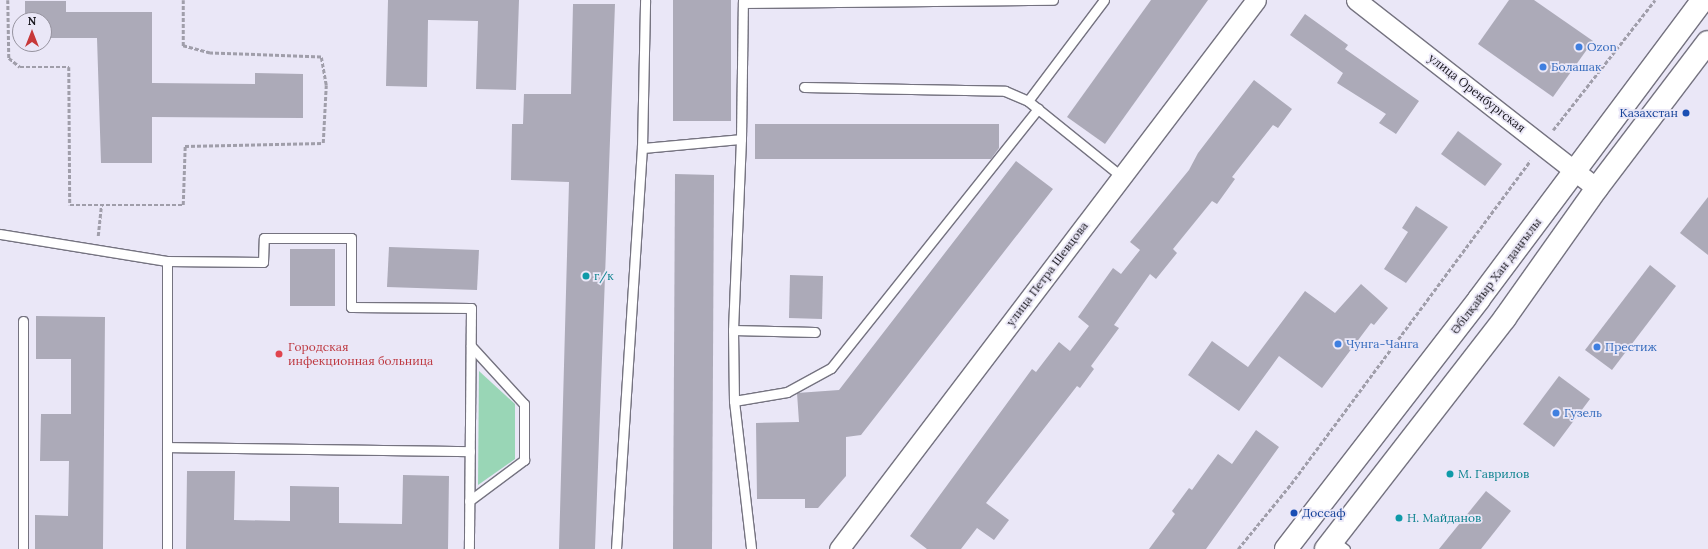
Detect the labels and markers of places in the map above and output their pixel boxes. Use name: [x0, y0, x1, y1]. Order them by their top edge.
place label: Ozon: [1587, 40, 1617, 54]
marker: Ozon: [1574, 42, 1584, 52]
place label: Болашак: [1551, 60, 1601, 74]
marker: Болашак: [1538, 62, 1548, 72]
place label: Казахстан: [1620, 106, 1678, 120]
marker: Казахстан: [1681, 108, 1691, 118]
place label: г/к: [594, 269, 614, 283]
marker: г/к: [581, 271, 591, 281]
place label: Чунга-Чанга: [1346, 337, 1419, 351]
marker: Чунга-Чанга: [1333, 339, 1343, 349]
place label: Городская инфекционная больница: [288, 340, 433, 368]
place label: Престиж: [1605, 340, 1657, 354]
marker: Престиж: [1592, 342, 1602, 352]
marker: Городская инфекционная больница: [273, 348, 285, 360]
place label: Гузель: [1564, 406, 1602, 420]
marker: Гузель: [1551, 408, 1561, 418]
place label: М. Гаврилов: [1458, 467, 1529, 481]
marker: М. Гаврилов: [1445, 469, 1455, 479]
place label: Доссаф: [1302, 506, 1346, 520]
marker: Доссаф: [1289, 508, 1299, 518]
place label: Н. Майданов: [1407, 511, 1481, 525]
marker: Н. Майданов: [1394, 513, 1404, 523]

